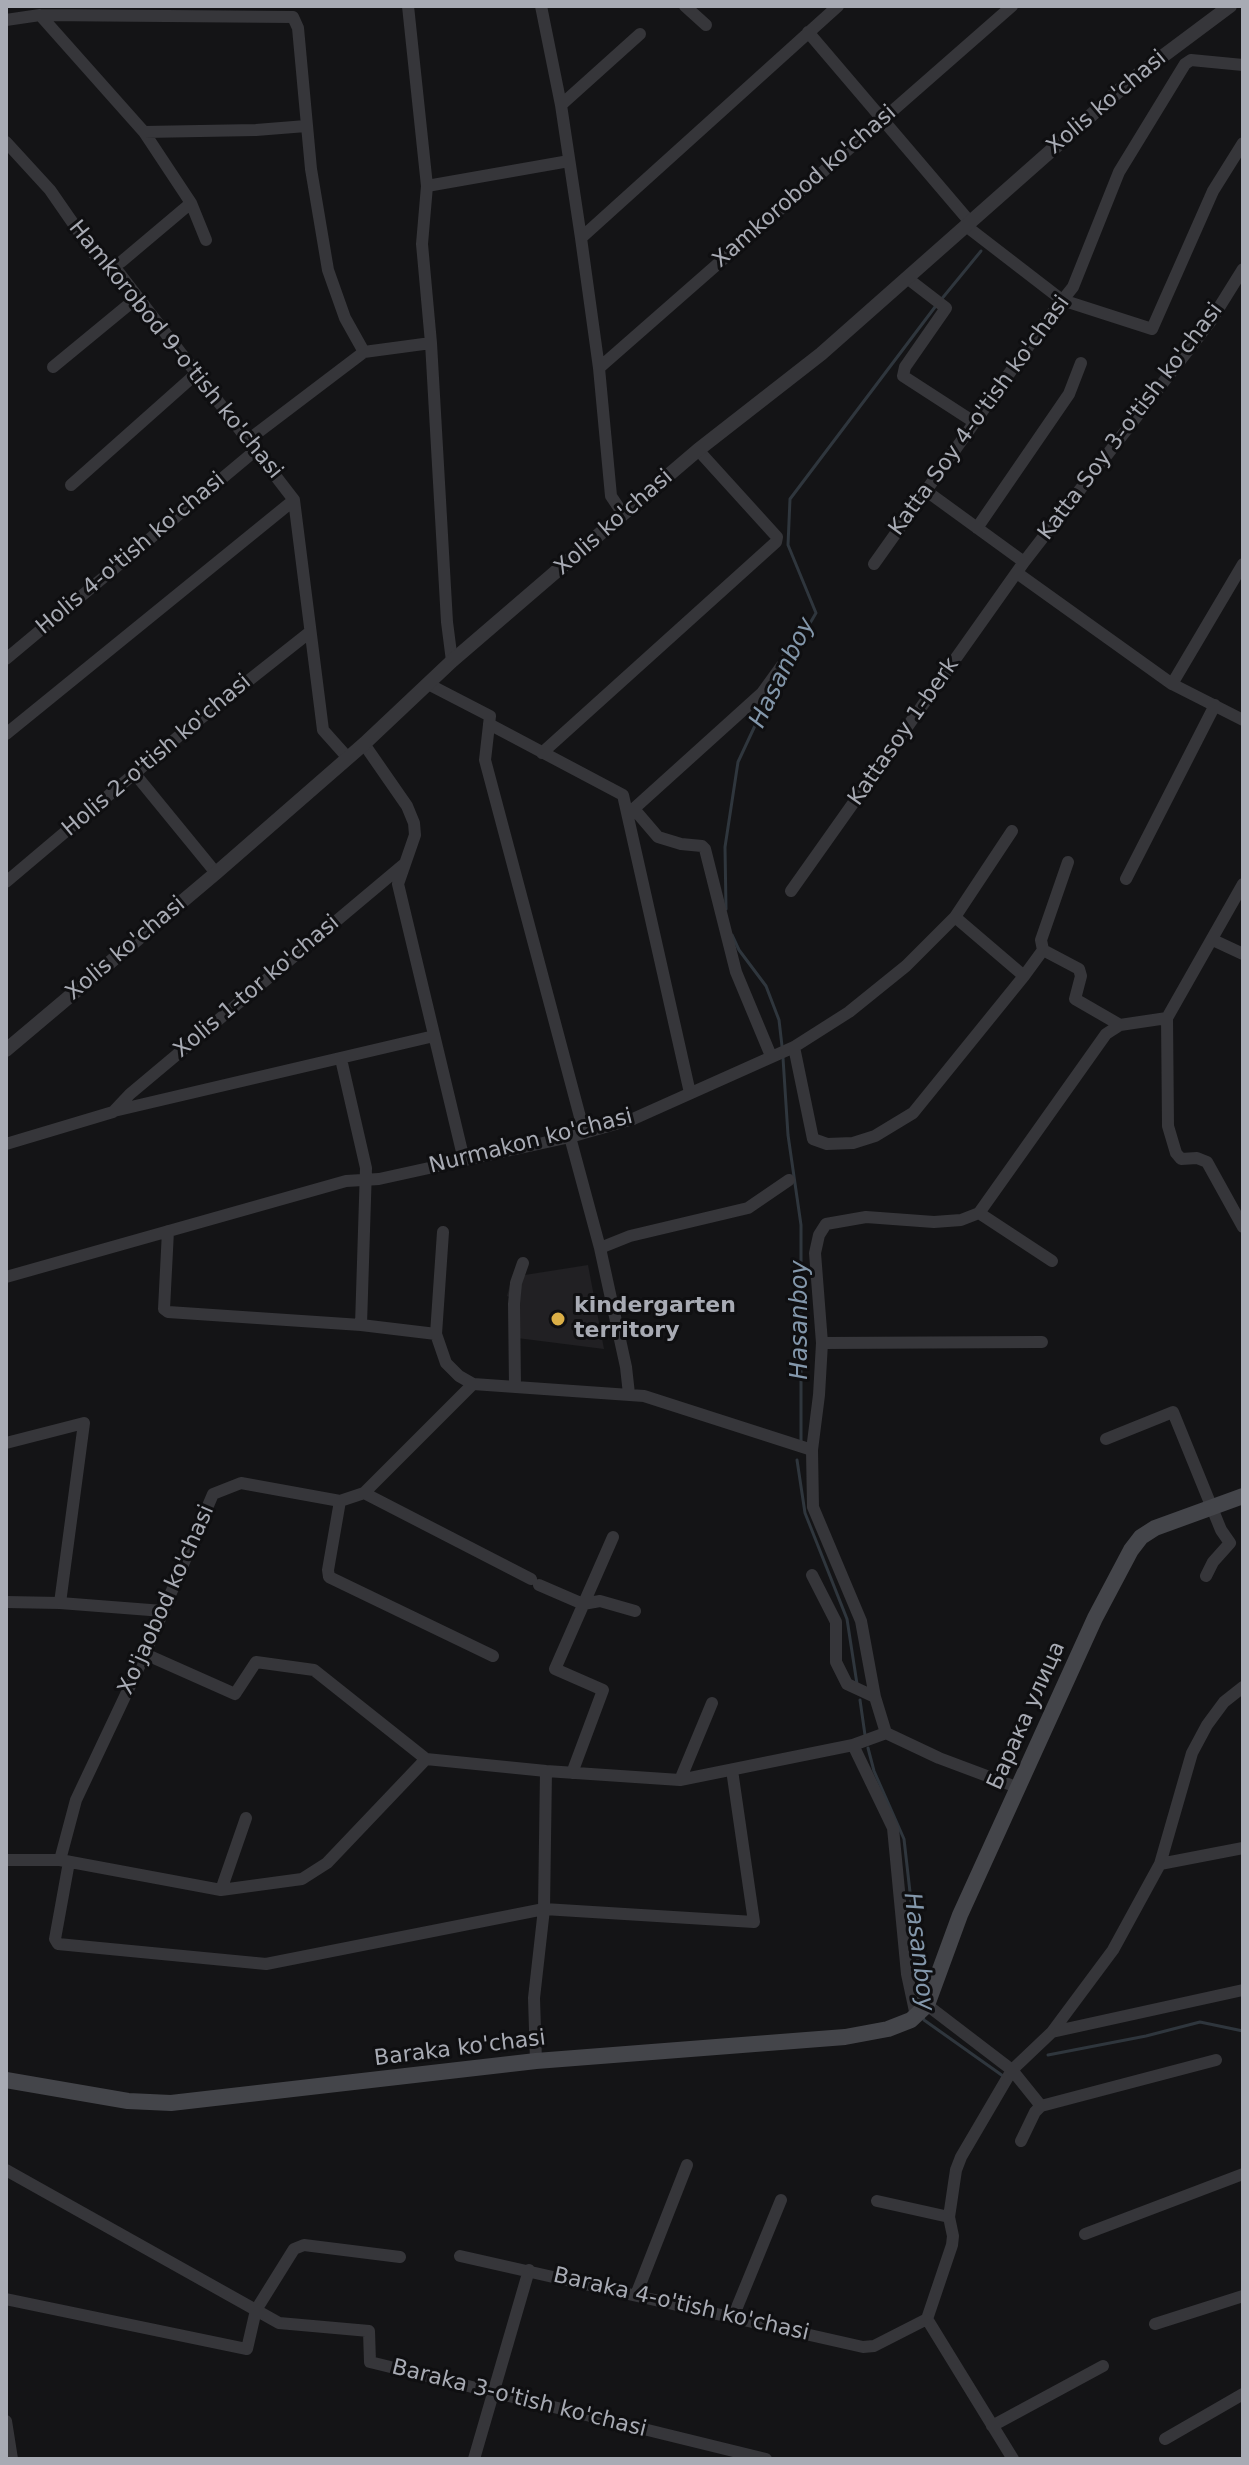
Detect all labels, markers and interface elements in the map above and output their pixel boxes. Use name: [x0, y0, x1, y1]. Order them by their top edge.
street label: Xolis ko'chasi: [1042, 45, 1172, 161]
street label: Xamkorobod ko'chasi: [708, 100, 902, 274]
street label: Hamkorobod 9-o'tish ko'chasi: [63, 215, 287, 485]
street label: Katta Soy 4-o'tish ko'chasi: [884, 291, 1076, 541]
street label: Katta Soy 3-o'tish ko'chasi: [1033, 298, 1229, 546]
street label: Xolis ko'chasi: [550, 465, 678, 581]
street label: Holis 4-o'tish ko'chasi: [31, 467, 231, 641]
water label: Hasanboy: [744, 613, 822, 733]
street label: Kattasoy 1-berk: [843, 653, 965, 811]
street label: Holis 2-o'tish ko'chasi: [57, 669, 257, 843]
street label: Xolis ko'chasi: [61, 891, 191, 1007]
street label: Xolis 1-tor ko'chasi: [169, 910, 345, 1064]
street label: Nurmakon ko'chasi: [426, 1104, 636, 1180]
water label: Hasanboy: [787, 1260, 815, 1380]
place label: kindergarten territory: [574, 1293, 736, 1344]
marker: kindergarten territory: [549, 1310, 567, 1328]
street label: Xo'jaobod ko'chasi: [113, 1501, 221, 1699]
street label: Барака улица: [982, 1638, 1072, 1794]
water label: Hasanboy: [896, 1891, 940, 2013]
street label: Baraka ko'chasi: [373, 2025, 547, 2073]
street label: Baraka 4-o'tish ko'chasi: [551, 2263, 811, 2347]
street label: Baraka 3-o'tish ko'chasi: [389, 2355, 649, 2443]

